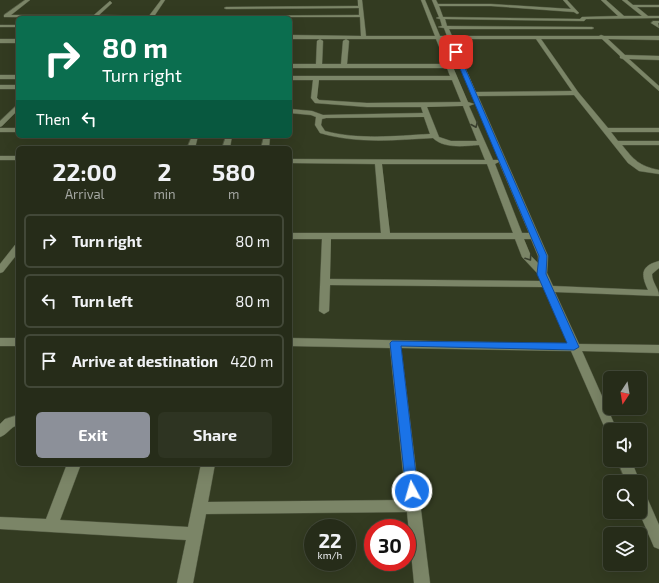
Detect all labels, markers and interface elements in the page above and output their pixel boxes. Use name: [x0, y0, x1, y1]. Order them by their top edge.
text: 80 m: [102, 30, 168, 64]
icon: right: [36, 32, 88, 84]
pin: [439, 35, 473, 69]
icon: arrive: [445, 41, 467, 63]
text: Turn right: [102, 64, 182, 86]
icon: left: [78, 108, 100, 130]
text: Then: [36, 110, 70, 128]
one-way arrow: [470, 121, 478, 128]
text: 22:00: [53, 157, 117, 186]
text: 2: [158, 157, 171, 186]
text: 580: [212, 157, 255, 186]
text: Arrival: [65, 186, 104, 202]
text: min: [153, 186, 176, 202]
text: m: [228, 186, 239, 202]
icon: right: [38, 230, 60, 252]
text: Turn right: [72, 232, 142, 250]
text: 80 m: [235, 232, 270, 250]
one-way arrow: [524, 254, 532, 261]
icon: left: [38, 290, 60, 312]
text: Turn left: [72, 292, 133, 310]
text: 80 m: [235, 292, 270, 310]
icon: arrive: [38, 350, 60, 372]
text: Arrive at destination: [72, 352, 218, 370]
text: 420 m: [230, 352, 273, 370]
north arrow: [603, 371, 647, 415]
map controls: [603, 371, 647, 571]
button: Exit: [36, 412, 150, 458]
button: Share: [158, 412, 272, 458]
button: sound: [603, 423, 647, 467]
position arrow: [391, 470, 433, 512]
button: search: [603, 475, 647, 519]
speed limit sign: 30: [364, 519, 416, 571]
button: layers: [603, 527, 647, 571]
text: 22: [318, 528, 342, 552]
text: km/h: [318, 549, 342, 561]

